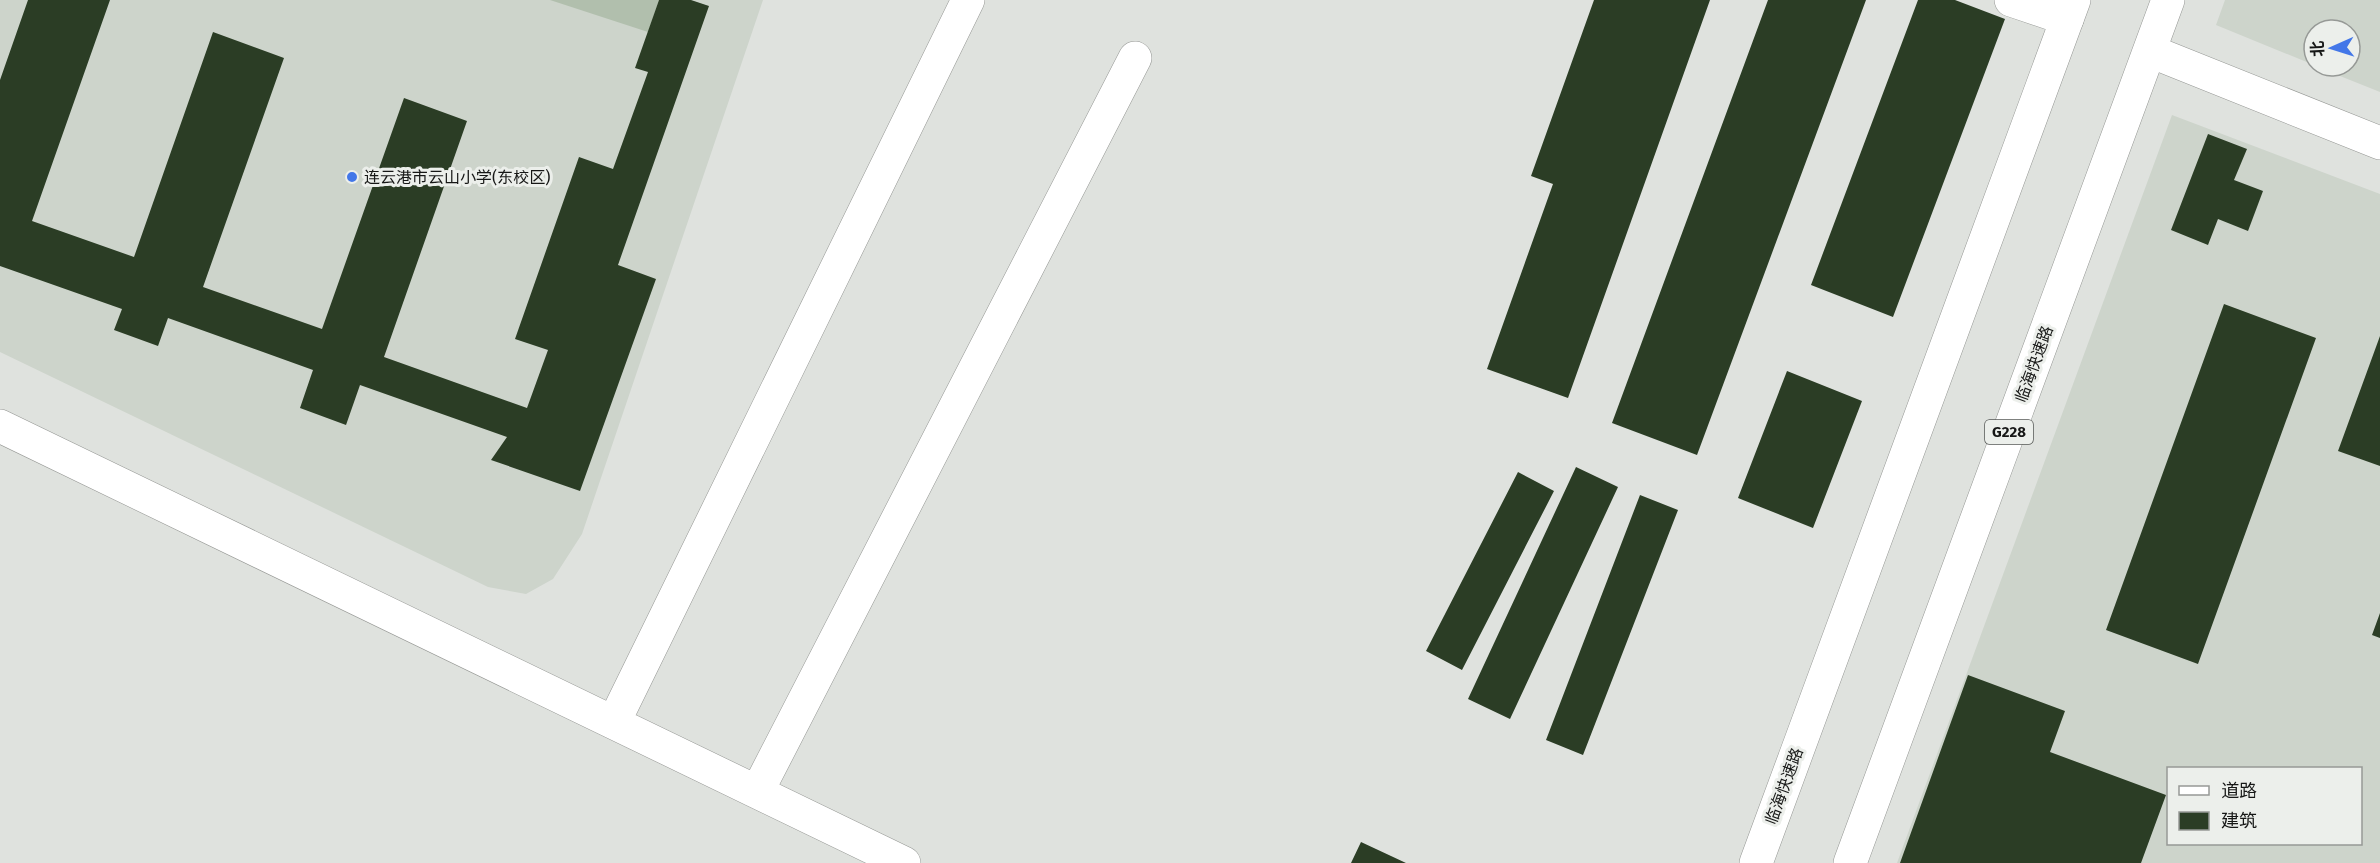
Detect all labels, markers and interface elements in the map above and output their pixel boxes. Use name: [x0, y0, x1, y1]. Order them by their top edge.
north arrow: [2302, 18, 2362, 78]
text: 北: [2308, 40, 2327, 57]
place label: 连云港市云山小学(东校区): [364, 168, 550, 187]
marker: 连云港市云山小学(东校区): [345, 170, 359, 184]
street label: 临海快速路: [2011, 323, 2057, 405]
road number: G228: [1985, 420, 2033, 444]
street label: 临海快速路: [1761, 745, 1807, 827]
legend: [2167, 767, 2362, 845]
text: 道路: [2221, 780, 2257, 802]
text: 建筑: [2221, 810, 2257, 832]

